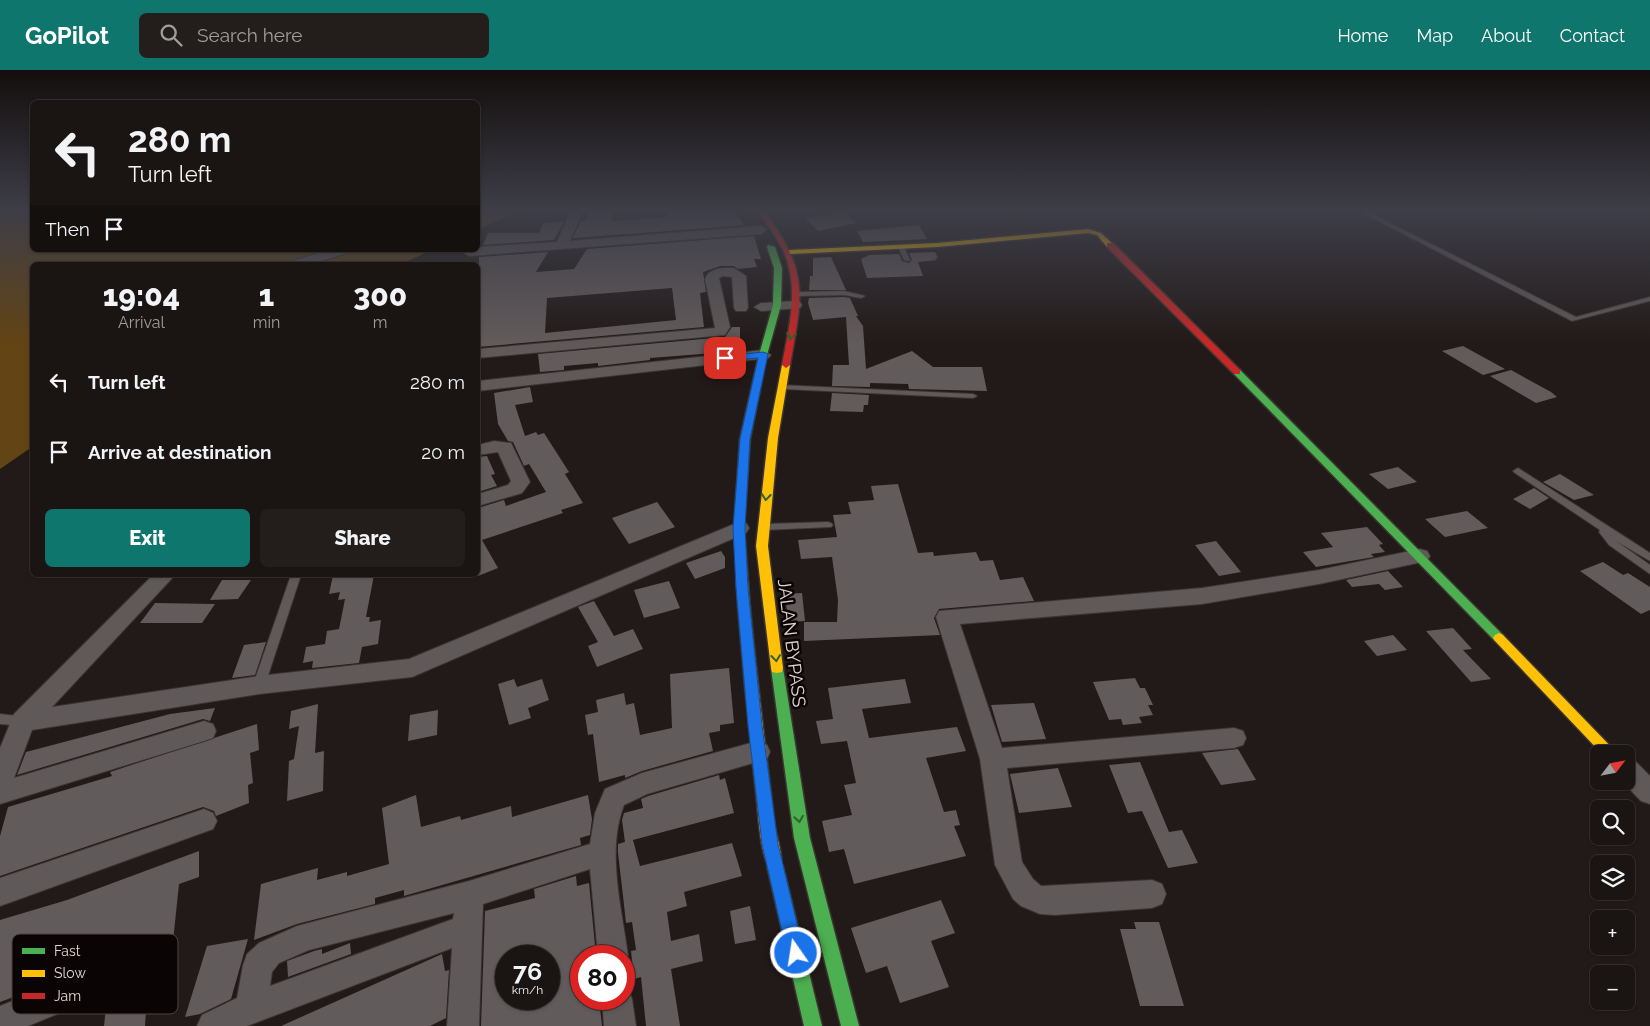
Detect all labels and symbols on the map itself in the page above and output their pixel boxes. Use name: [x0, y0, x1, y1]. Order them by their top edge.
one-way arrow: [787, 332, 797, 340]
pin: [704, 337, 746, 379]
one-way arrow: [761, 493, 772, 501]
street label: JALAN BYPASS: [774, 578, 810, 708]
one-way arrow: [770, 654, 781, 662]
north arrow: [1590, 745, 1635, 790]
one-way arrow: [793, 814, 803, 823]
position arrow: [769, 926, 821, 978]
legend: [12, 934, 178, 1014]
text: Fast: [54, 943, 81, 959]
speed limit sign: 80: [570, 945, 635, 1010]
text: Slow: [54, 965, 86, 981]
text: Jam: [54, 988, 81, 1004]

